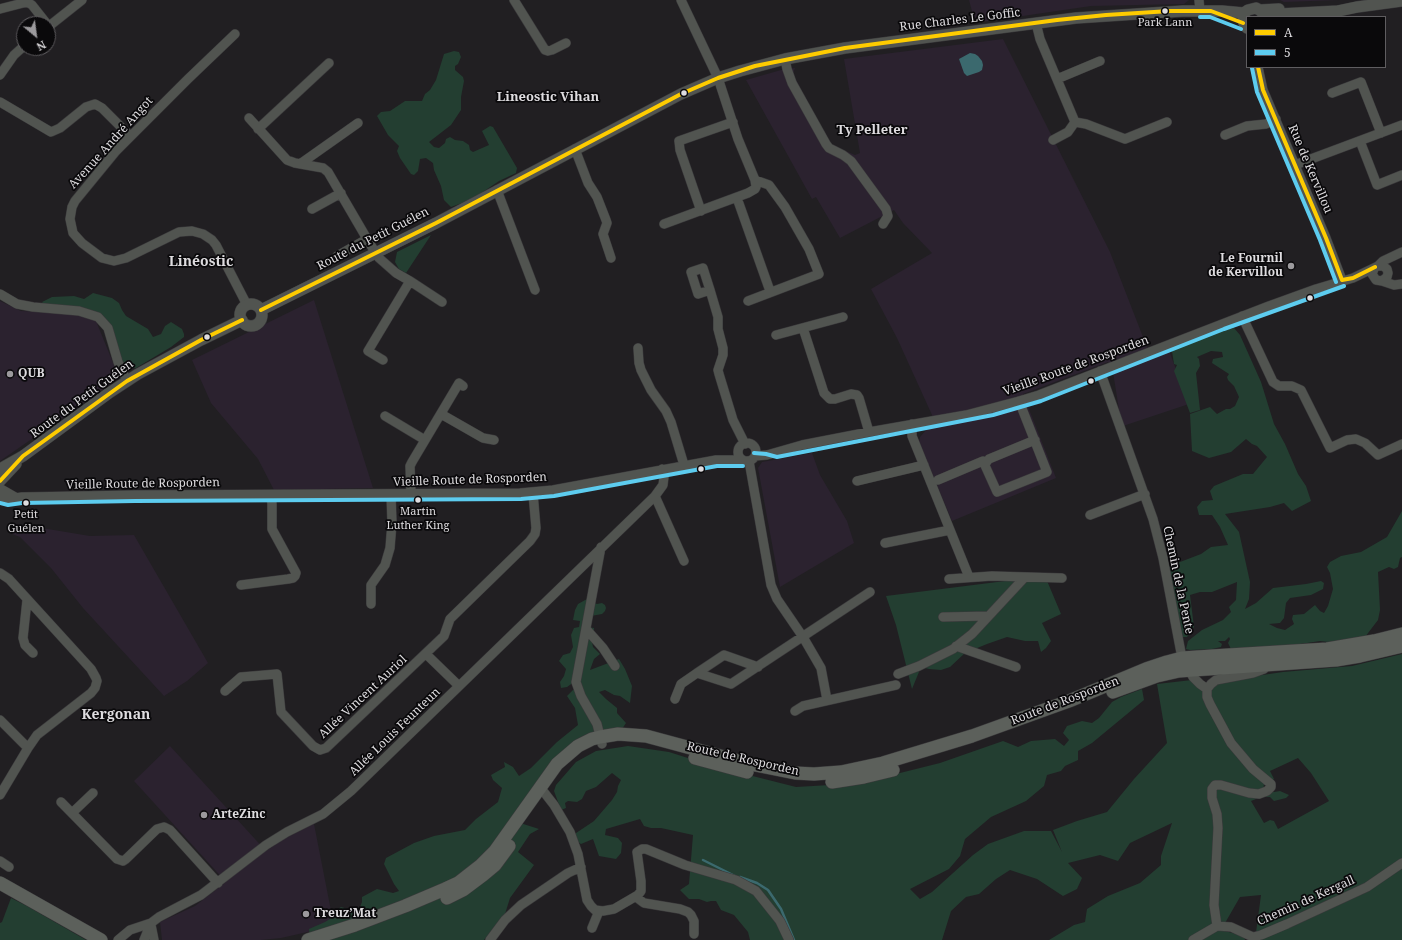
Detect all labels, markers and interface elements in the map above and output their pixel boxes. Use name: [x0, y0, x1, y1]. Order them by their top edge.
street label: Rue Charles Le Goffic: [899, 5, 1021, 35]
marker: Park Lann: [1160, 6, 1170, 16]
north arrow: [16, 16, 56, 56]
place label: Park Lann: [1138, 16, 1192, 30]
legend: [1246, 16, 1386, 68]
text: A: [1284, 24, 1292, 41]
text: N: [34, 37, 49, 55]
text: 5: [1284, 44, 1291, 61]
unlabelled marker: [679, 88, 689, 98]
district label: Lineostic Vihan: [497, 89, 599, 105]
street label: Avenue André Angot: [66, 94, 156, 192]
district label: Ty Pelleter: [836, 122, 908, 138]
street label: Rue de Kervillou: [1285, 122, 1335, 216]
street label: Route du Petit Guélen: [315, 204, 431, 274]
place label: Le Fournil de Kervillou: [1208, 252, 1283, 280]
district label: Linéostic: [169, 254, 233, 270]
marker: Le Fournil de Kervillou: [1286, 261, 1296, 271]
unlabelled marker: [1305, 293, 1315, 303]
unlabelled marker: [202, 332, 212, 342]
street label: Vieille Route de Rosporden: [1001, 333, 1151, 399]
street label: Route du Petit Guélen: [28, 357, 136, 441]
place label: QUB: [18, 367, 44, 381]
marker: QUB: [5, 369, 15, 379]
unlabelled marker: [1086, 376, 1096, 386]
unlabelled marker: [696, 464, 706, 474]
street label: Vieille Route de Rosporden: [393, 470, 547, 490]
street label: Vieille Route de Rosporden: [66, 475, 220, 493]
marker: Martin Luther King: [413, 495, 423, 505]
marker: Petit Guélen: [21, 498, 31, 508]
place label: Martin Luther King: [387, 505, 449, 531]
place label: Petit Guélen: [7, 508, 45, 534]
street label: Chemin de la Pente: [1160, 525, 1196, 635]
street label: Allée Vincent Auriol: [316, 653, 410, 741]
street label: Route de Rosporden: [1009, 674, 1121, 728]
street label: Allée Louis Feunteun: [347, 685, 443, 779]
district label: Kergonan: [82, 707, 150, 723]
street label: Route de Rosporden: [685, 739, 801, 779]
place label: ArteZinc: [212, 808, 266, 822]
marker: ArteZinc: [199, 810, 209, 820]
street label: Chemin de Kergall: [1255, 873, 1357, 929]
place label: Treuz’Mat: [314, 907, 376, 921]
marker: Treuz’Mat: [301, 909, 311, 919]

